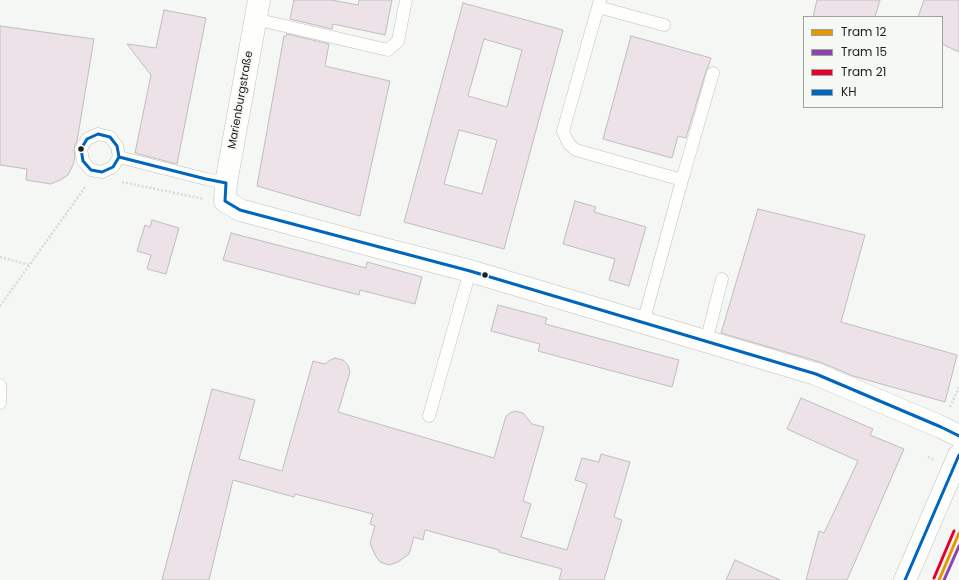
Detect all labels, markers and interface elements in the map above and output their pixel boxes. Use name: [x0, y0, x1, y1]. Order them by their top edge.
legend: [803, 16, 943, 108]
text: Tram 12: [841, 23, 886, 40]
text: Tram 15: [841, 43, 887, 60]
street label: Marienburgstraße: [226, 50, 256, 150]
text: Tram 21: [841, 63, 886, 80]
text: KH: [841, 83, 857, 100]
unlabelled marker: [76, 144, 86, 154]
unlabelled marker: [480, 270, 490, 280]

